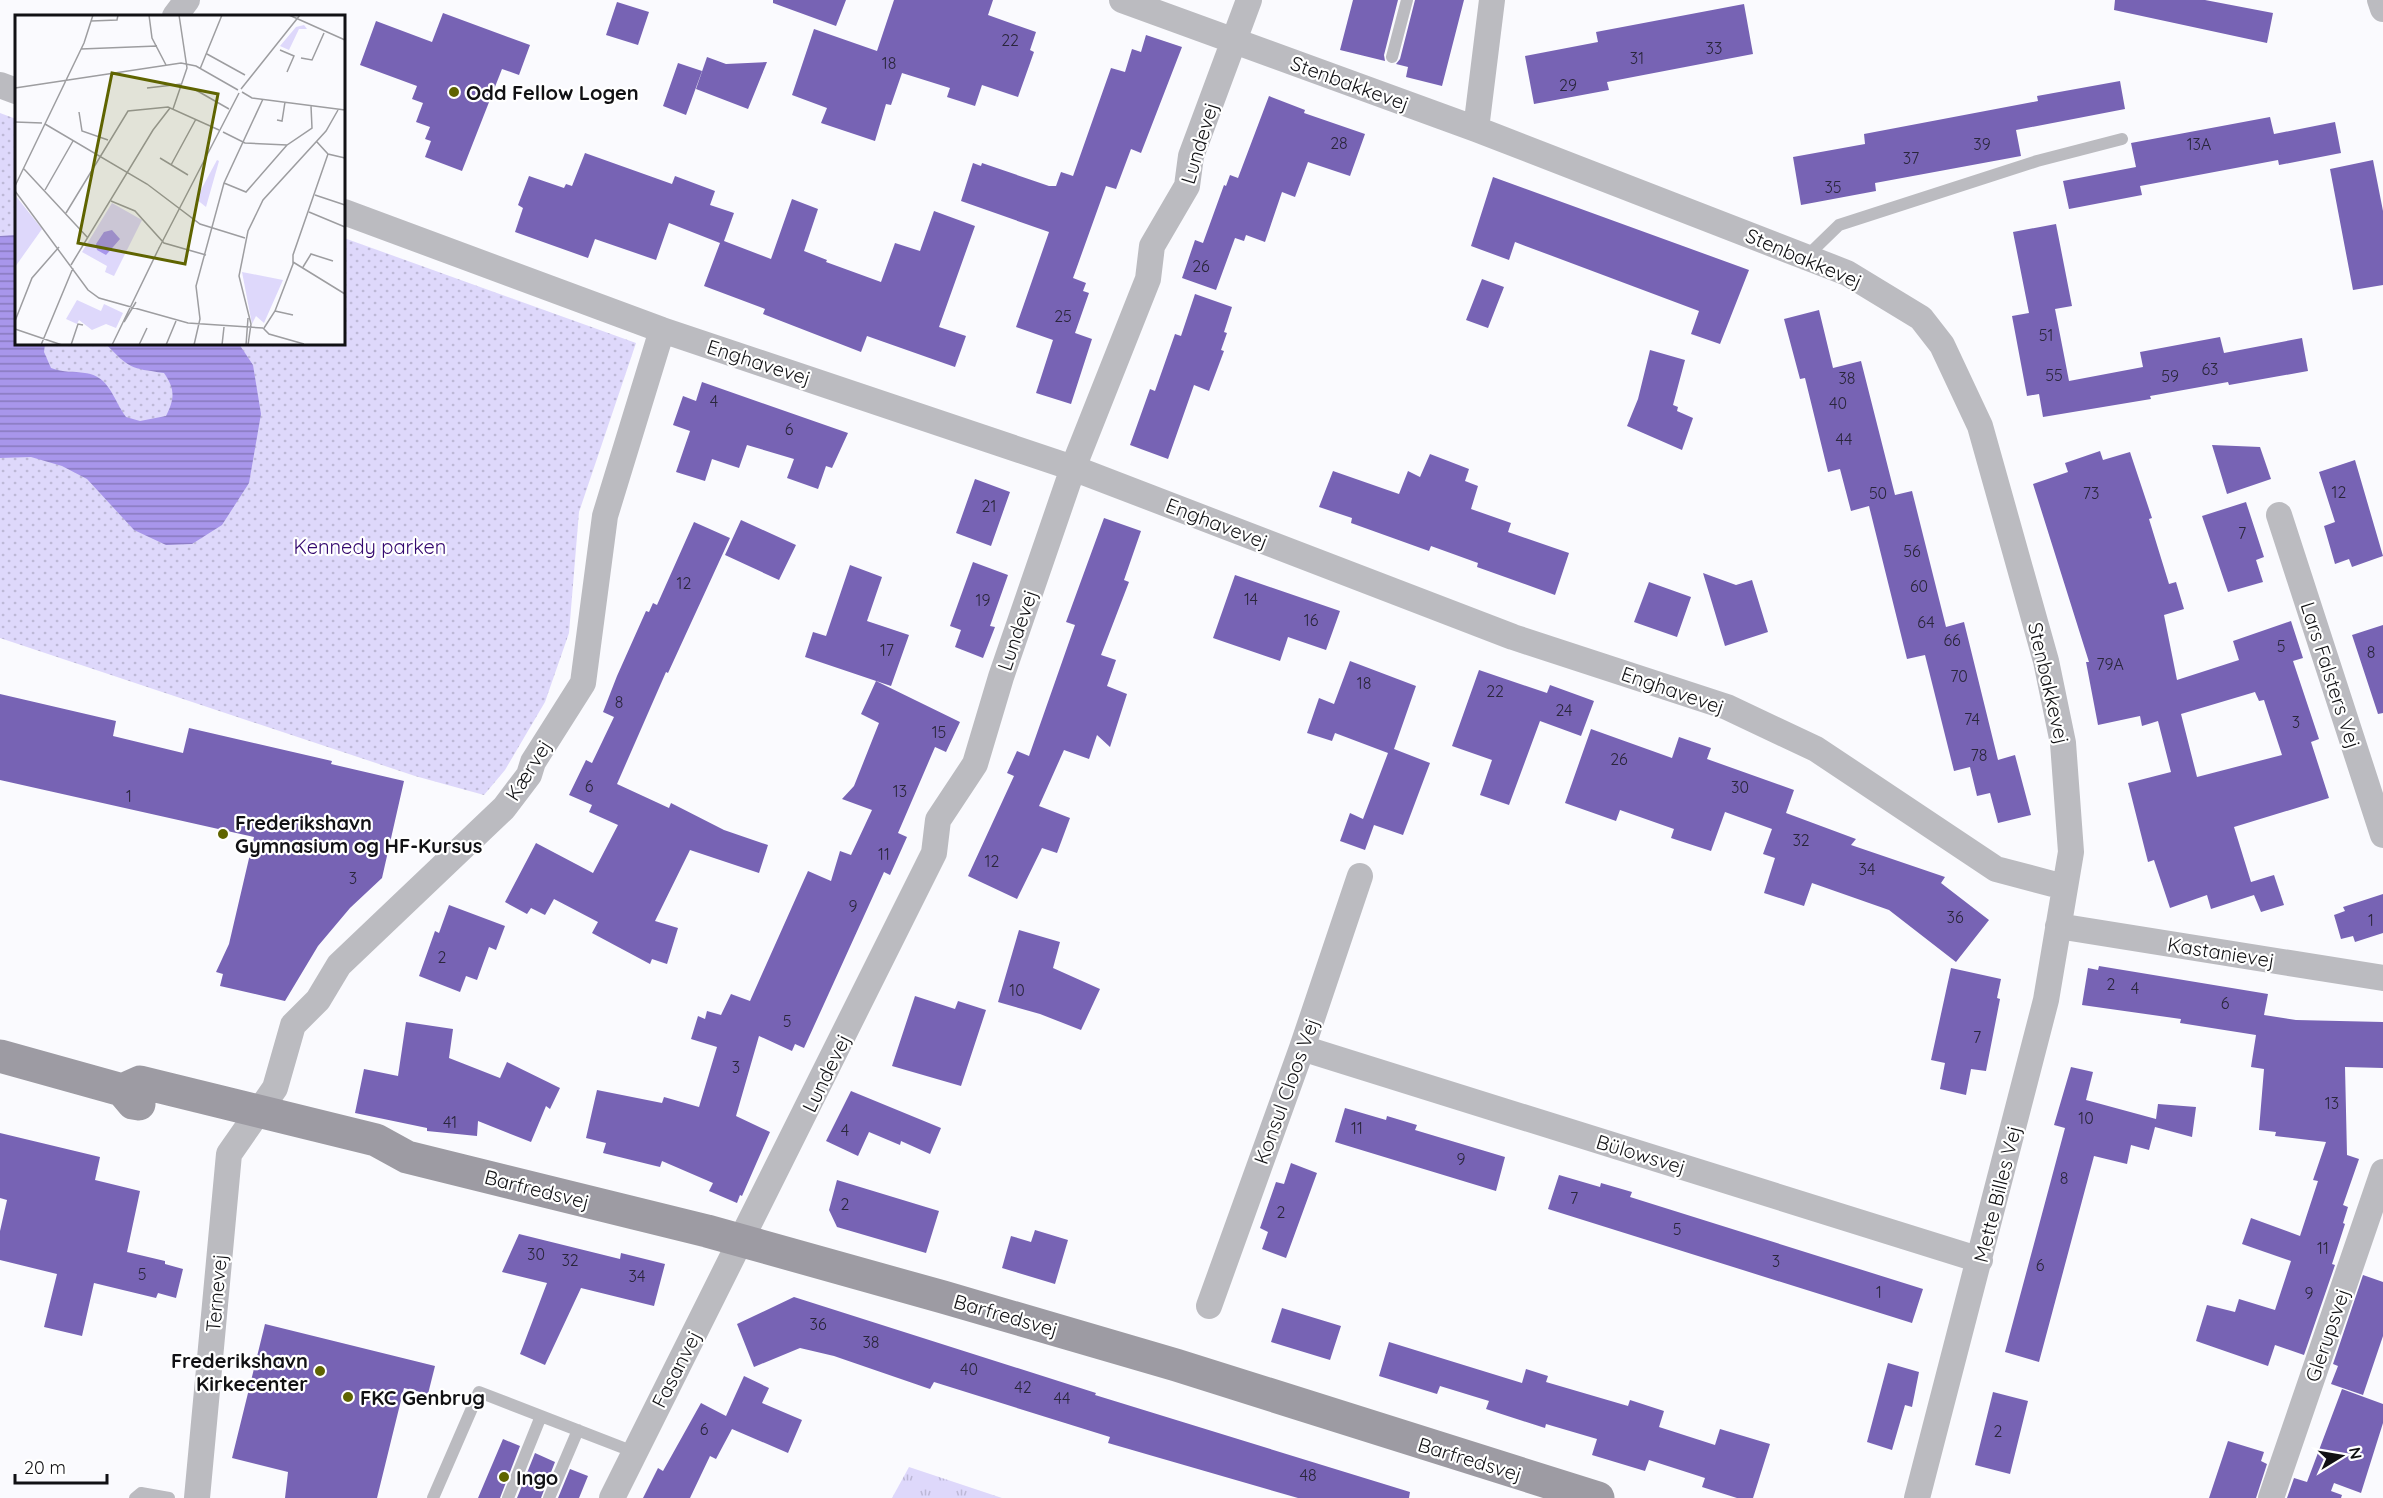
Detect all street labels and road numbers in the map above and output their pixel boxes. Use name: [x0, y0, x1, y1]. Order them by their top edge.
street label: Stenbakkevej: [1287, 50, 1413, 116]
street label: Lundevej: [1175, 99, 1223, 187]
street label: Stenbakkevej: [1742, 222, 1866, 294]
street label: Enghavevej: [704, 334, 814, 390]
street label: Enghavevej: [1162, 492, 1272, 554]
street label: Lundevej: [991, 586, 1043, 674]
street label: Lars Falsters Vej: [2296, 599, 2366, 751]
street label: Stenbakkevej: [2023, 620, 2075, 746]
street label: Enghavevej: [1618, 661, 1728, 719]
street label: Kærvej: [500, 735, 556, 805]
street label: Kastanievej: [2166, 931, 2276, 973]
street label: Konsul Cloos Vej: [1248, 1015, 1324, 1167]
street label: Lundevej: [796, 1030, 856, 1116]
street label: Mette Billes Vej: [1968, 1123, 2026, 1265]
street label: Bülowsvej: [1593, 1129, 1689, 1179]
street label: Barfredsvej: [482, 1164, 592, 1214]
street label: Ternevej: [200, 1253, 232, 1333]
street label: Glerupsvej: [2299, 1285, 2355, 1385]
street label: Barfredsvej: [951, 1288, 1061, 1342]
street label: Fasanvej: [646, 1326, 706, 1412]
street label: Barfredsvej: [1415, 1431, 1525, 1487]

